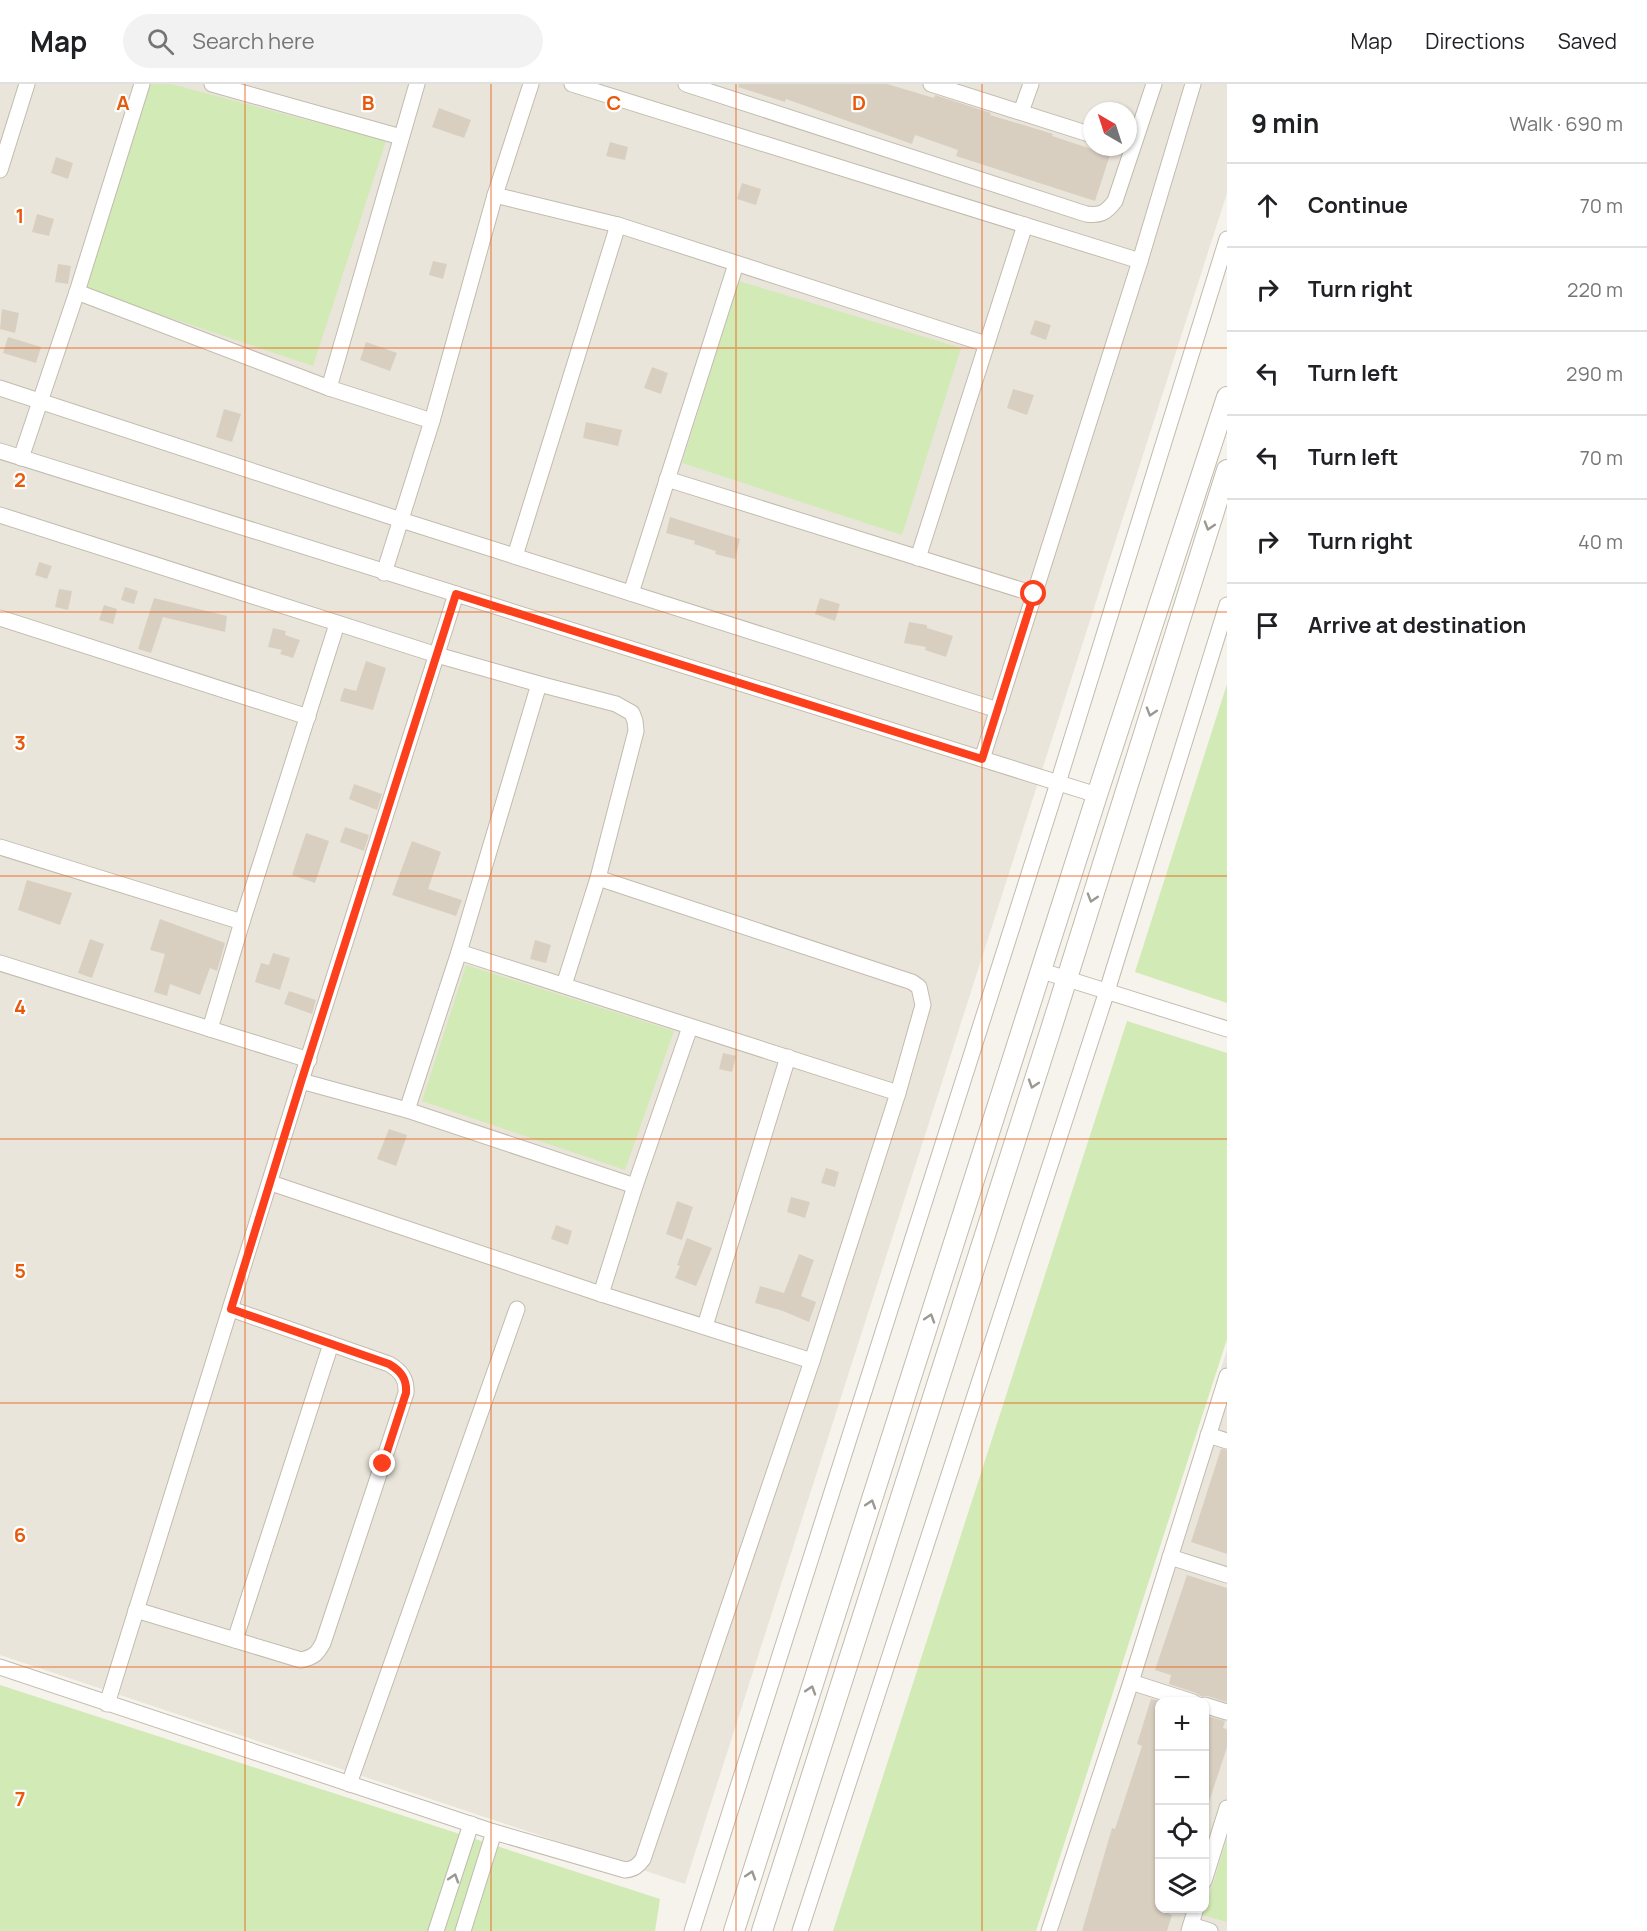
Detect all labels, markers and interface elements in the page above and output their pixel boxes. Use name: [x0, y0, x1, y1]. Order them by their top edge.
search box: [123, 14, 543, 68]
text: Map: [30, 22, 87, 60]
icon: search: [144, 25, 177, 58]
text: Search here: [192, 26, 315, 56]
text: Map: [1351, 27, 1392, 55]
text: Directions: [1425, 27, 1525, 55]
text: Saved: [1558, 27, 1617, 55]
text: A: [116, 89, 130, 116]
text: B: [362, 89, 375, 116]
text: C: [607, 89, 621, 116]
text: D: [852, 89, 866, 116]
north arrow: [1083, 102, 1137, 156]
text: 9 min: [1251, 105, 1319, 141]
text: Walk · 690 m: [1509, 110, 1623, 137]
icon: ahead: [1251, 189, 1284, 222]
text: Continue: [1308, 190, 1408, 220]
text: 70 m: [1580, 192, 1623, 219]
text: 1: [16, 202, 24, 229]
icon: right: [1251, 273, 1284, 306]
text: Turn right: [1308, 274, 1413, 304]
text: 220 m: [1567, 276, 1623, 303]
icon: left: [1251, 357, 1284, 390]
text: Turn left: [1308, 358, 1398, 388]
text: 290 m: [1566, 360, 1623, 387]
icon: left: [1251, 441, 1284, 474]
text: Turn left: [1308, 442, 1398, 472]
text: 70 m: [1580, 444, 1623, 471]
text: 2: [14, 466, 26, 493]
one-way arrow: [1204, 520, 1217, 531]
icon: right: [1251, 525, 1284, 558]
text: Turn right: [1308, 526, 1413, 556]
text: 40 m: [1578, 528, 1623, 555]
route start: [1020, 580, 1046, 606]
icon: arrive: [1251, 609, 1284, 642]
text: Arrive at destination: [1308, 610, 1526, 640]
one-way arrow: [1146, 706, 1158, 717]
text: 3: [14, 729, 26, 756]
one-way arrow: [1087, 892, 1099, 903]
text: 4: [14, 993, 26, 1020]
one-way arrow: [1028, 1078, 1041, 1089]
text: 5: [14, 1257, 26, 1284]
one-way arrow: [923, 1313, 935, 1324]
route end: [369, 1450, 395, 1476]
one-way arrow: [863, 1499, 876, 1510]
text: 6: [14, 1521, 26, 1548]
one-way arrow: [804, 1685, 816, 1696]
map controls: [1155, 1697, 1209, 1913]
button: +: [1155, 1697, 1209, 1751]
button: −: [1155, 1751, 1209, 1805]
text: 7: [15, 1785, 25, 1812]
button: locate: [1155, 1805, 1209, 1859]
button: layers: [1155, 1859, 1209, 1913]
one-way arrow: [744, 1870, 757, 1881]
one-way arrow: [446, 1873, 459, 1884]

